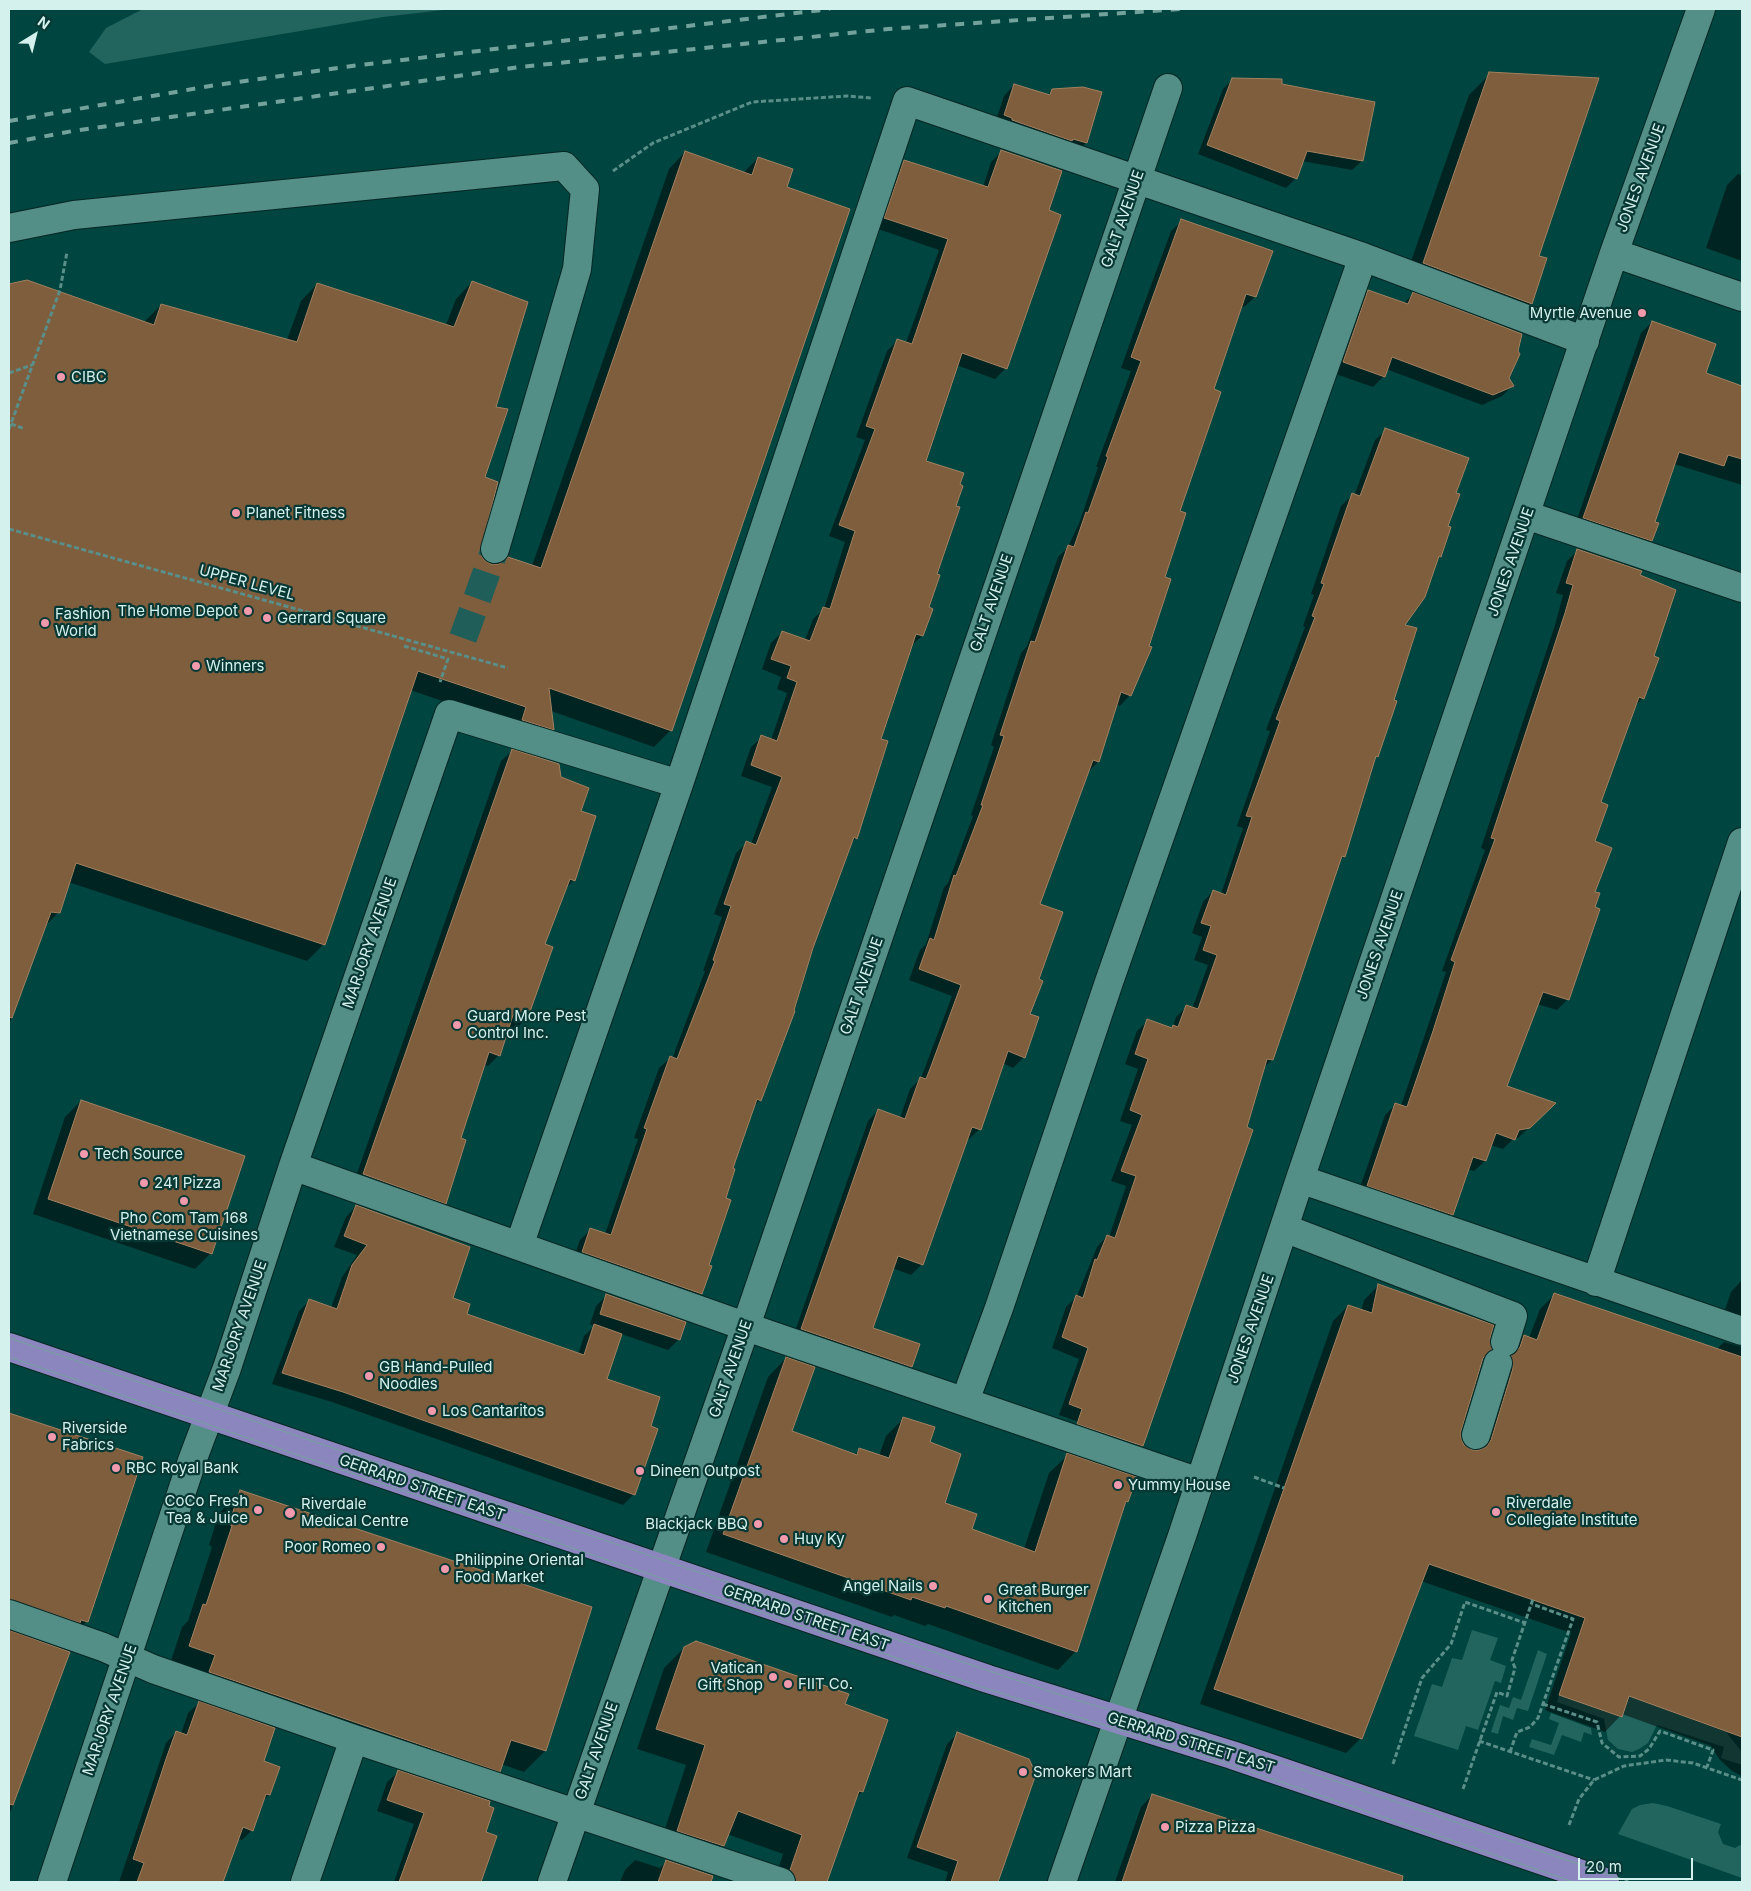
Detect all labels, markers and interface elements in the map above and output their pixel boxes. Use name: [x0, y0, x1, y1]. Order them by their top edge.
north arrow: [10, 10, 60, 60]
text: N: [35, 12, 53, 32]
street label: JONES AVENUE: [1613, 121, 1669, 235]
street label: GALT AVENUE: [1098, 168, 1148, 270]
place label: Myrtle Avenue: [1530, 304, 1632, 322]
marker: Myrtle Avenue: [1636, 307, 1648, 319]
place label: CIBC: [71, 368, 107, 386]
marker: CIBC: [55, 371, 67, 383]
place label: Planet Fitness: [246, 504, 345, 522]
street label: JONES AVENUE: [1484, 505, 1538, 619]
marker: Planet Fitness: [230, 507, 242, 519]
street label: GALT AVENUE: [967, 552, 1017, 654]
street label: UPPER LEVEL: [197, 562, 297, 604]
place label: The Home Depot: [118, 602, 238, 620]
place label: Fashion World: [55, 605, 110, 640]
marker: The Home Depot: [242, 605, 254, 617]
place label: Gerrard Square: [277, 609, 386, 627]
marker: Gerrard Square: [261, 612, 273, 624]
marker: Fashion World: [39, 617, 51, 629]
place label: Winners: [206, 657, 264, 675]
marker: Winners: [190, 660, 202, 672]
street label: MARJORY AVENUE: [339, 875, 401, 1011]
street label: JONES AVENUE: [1353, 888, 1407, 1002]
street label: GALT AVENUE: [837, 935, 887, 1037]
place label: Guard More Pest Control Inc.: [467, 1007, 586, 1042]
marker: Guard More Pest Control Inc.: [451, 1019, 463, 1031]
place label: Tech Source: [94, 1145, 183, 1163]
marker: Tech Source: [78, 1148, 90, 1160]
place label: 241 Pizza: [154, 1174, 221, 1192]
marker: 241 Pizza: [138, 1177, 150, 1189]
marker: Pho Com Tam 168 Vietnamese Cuisines: [178, 1195, 190, 1207]
place label: Pho Com Tam 168 Vietnamese Cuisines: [110, 1209, 258, 1244]
street label: MARJORY AVENUE: [209, 1258, 271, 1394]
street label: JONES AVENUE: [1224, 1272, 1278, 1386]
street label: GALT AVENUE: [706, 1318, 756, 1420]
place label: GB Hand-Pulled Noodles: [379, 1358, 492, 1393]
marker: GB Hand-Pulled Noodles: [363, 1370, 375, 1382]
place label: Los Cantaritos: [442, 1402, 544, 1420]
marker: Los Cantaritos: [426, 1405, 438, 1417]
place label: Riverside Fabrics: [62, 1419, 127, 1454]
marker: Riverside Fabrics: [46, 1431, 58, 1443]
street label: GERRARD STREET EAST: [337, 1451, 507, 1525]
place label: RBC Royal Bank: [126, 1459, 239, 1477]
marker: RBC Royal Bank: [110, 1462, 122, 1474]
place label: Dineen Outpost: [650, 1462, 760, 1480]
marker: Dineen Outpost: [634, 1465, 646, 1477]
place label: Yummy House: [1128, 1476, 1231, 1494]
marker: Yummy House: [1112, 1479, 1124, 1491]
place label: CoCo Fresh Tea & Juice: [165, 1492, 248, 1527]
place label: Riverdale Collegiate Institute: [1506, 1494, 1638, 1529]
place label: Riverdale Medical Centre: [301, 1495, 409, 1530]
marker: CoCo Fresh Tea & Juice: [252, 1504, 264, 1516]
marker: Riverdale Medical Centre: [283, 1506, 297, 1520]
marker: Riverdale Collegiate Institute: [1490, 1506, 1502, 1518]
place label: Blackjack BBQ: [645, 1515, 748, 1533]
marker: Blackjack BBQ: [752, 1518, 764, 1530]
place label: Huy Ky: [794, 1530, 845, 1548]
marker: Huy Ky: [778, 1533, 790, 1545]
place label: Poor Romeo: [284, 1538, 371, 1556]
marker: Poor Romeo: [375, 1541, 387, 1553]
place label: Philippine Oriental Food Market: [455, 1551, 584, 1586]
marker: Philippine Oriental Food Market: [439, 1563, 451, 1575]
place label: Angel Nails: [843, 1577, 923, 1595]
marker: Angel Nails: [927, 1580, 939, 1592]
street label: GERRARD STREET EAST: [721, 1581, 891, 1655]
place label: Great Burger Kitchen: [998, 1581, 1089, 1616]
marker: Great Burger Kitchen: [982, 1593, 994, 1605]
street label: MARJORY AVENUE: [79, 1642, 141, 1778]
place label: Vatican Gift Shop: [697, 1659, 763, 1694]
marker: Vatican Gift Shop: [767, 1671, 779, 1683]
place label: FIIT Co.: [798, 1675, 853, 1693]
marker: FIIT Co.: [782, 1678, 794, 1690]
street label: GALT AVENUE: [572, 1700, 622, 1802]
street label: GERRARD STREET EAST: [1105, 1709, 1277, 1777]
place label: Smokers Mart: [1033, 1763, 1132, 1781]
marker: Smokers Mart: [1017, 1766, 1029, 1778]
place label: Pizza Pizza: [1175, 1818, 1256, 1836]
marker: Pizza Pizza: [1159, 1821, 1171, 1833]
scale bar: [1581, 1848, 1696, 1880]
text: 20 m: [1586, 1857, 1622, 1876]

